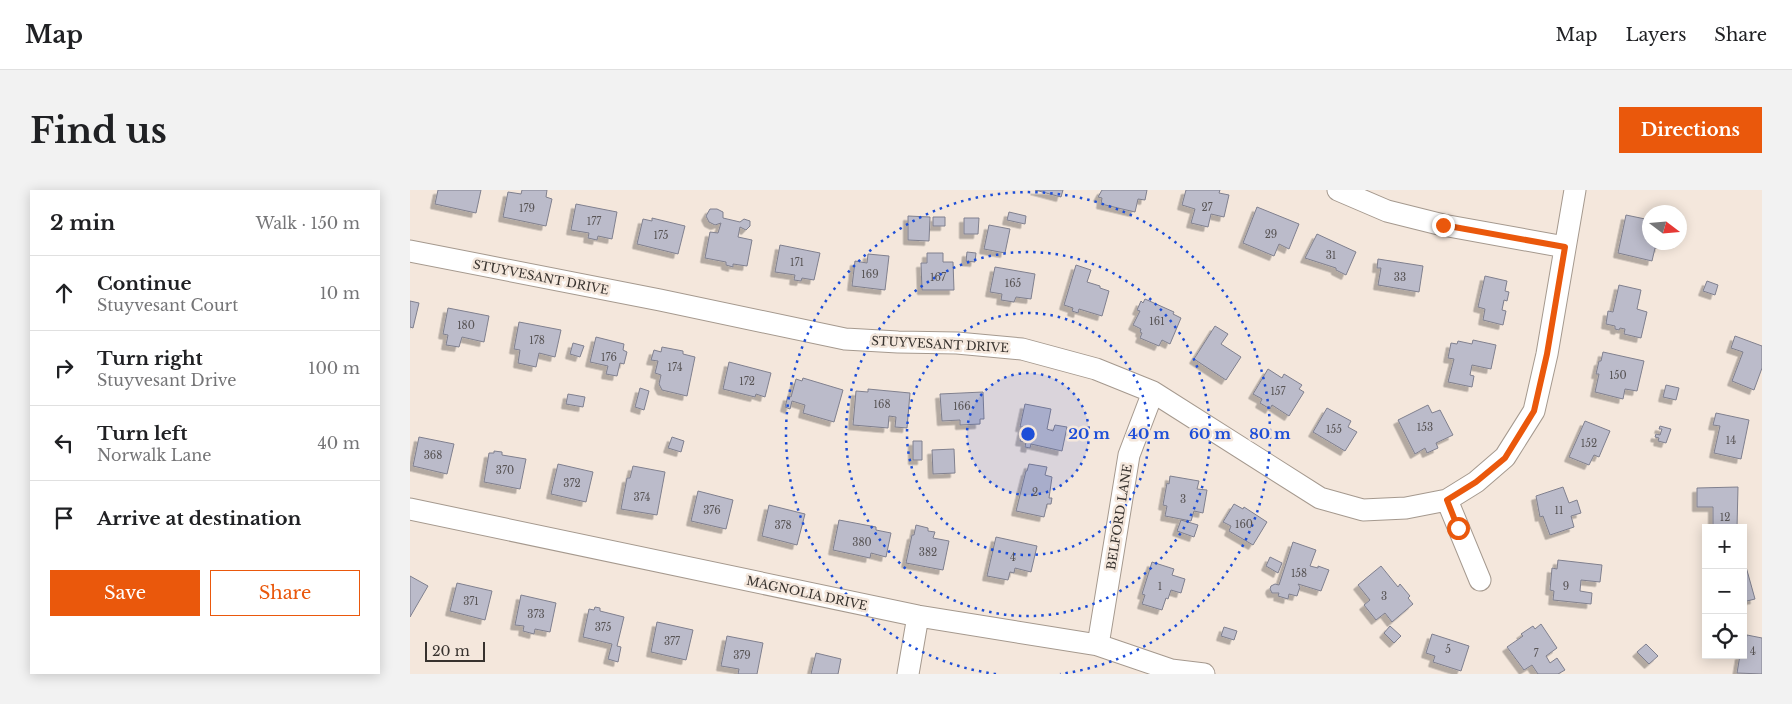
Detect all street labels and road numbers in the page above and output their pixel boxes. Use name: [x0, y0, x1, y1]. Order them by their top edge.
street label: STUYVESANT DRIVE: [472, 256, 610, 298]
street label: STUYVESANT DRIVE: [871, 333, 1010, 355]
street label: BELFORD LANE: [1103, 463, 1135, 571]
street label: MAGNOLIA DRIVE: [745, 573, 869, 613]

